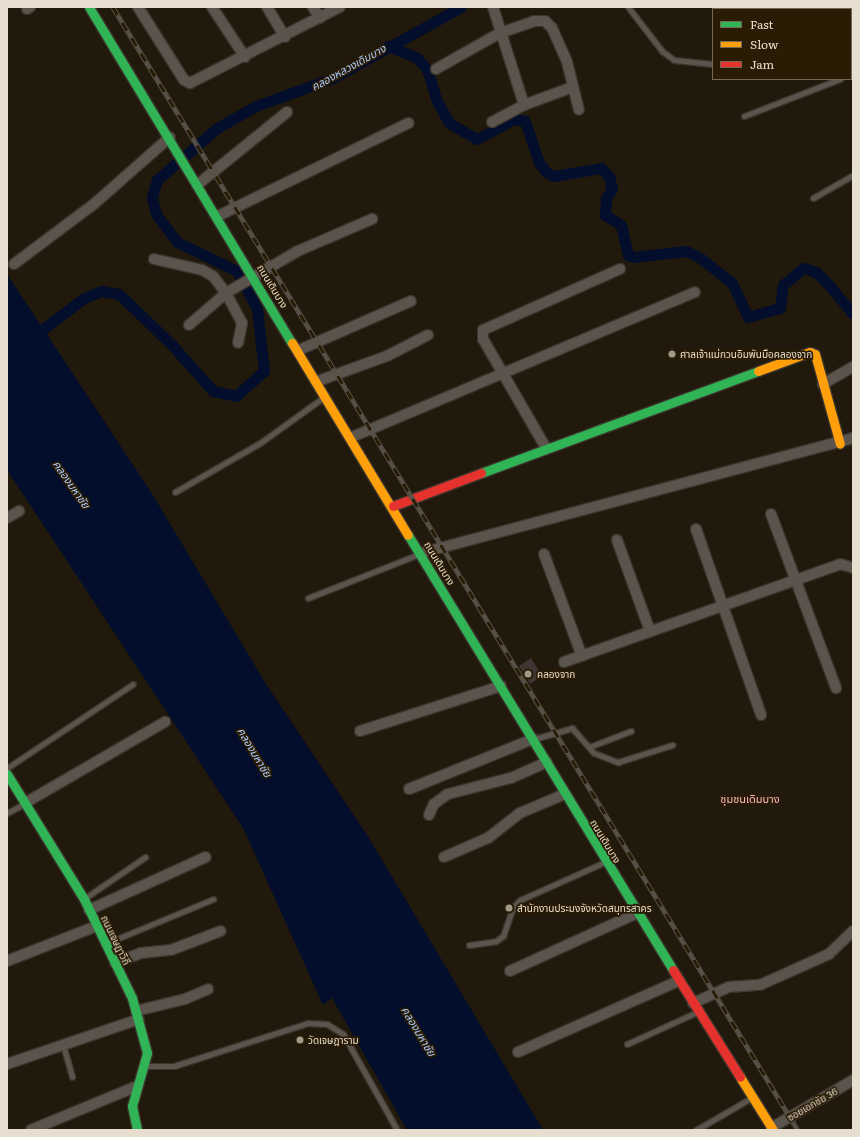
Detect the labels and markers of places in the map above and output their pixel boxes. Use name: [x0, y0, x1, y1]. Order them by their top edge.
place label: ศาลเจ้าแม่กวนอิมพันมือคลองจาก: [680, 348, 812, 360]
marker: ศาลเจ้าแม่กวนอิมพันมือคลองจาก: [667, 349, 677, 359]
marker: คลองจาก: [522, 668, 534, 680]
place label: คลองจาก: [537, 668, 575, 680]
place label: สำนักงานประมงจังหวัดสมุทรสาคร: [517, 902, 652, 914]
marker: สำนักงานประมงจังหวัดสมุทรสาคร: [504, 903, 514, 913]
place label: วัดเจษฎาราม: [308, 1034, 359, 1046]
marker: วัดเจษฎาราม: [295, 1035, 305, 1045]

